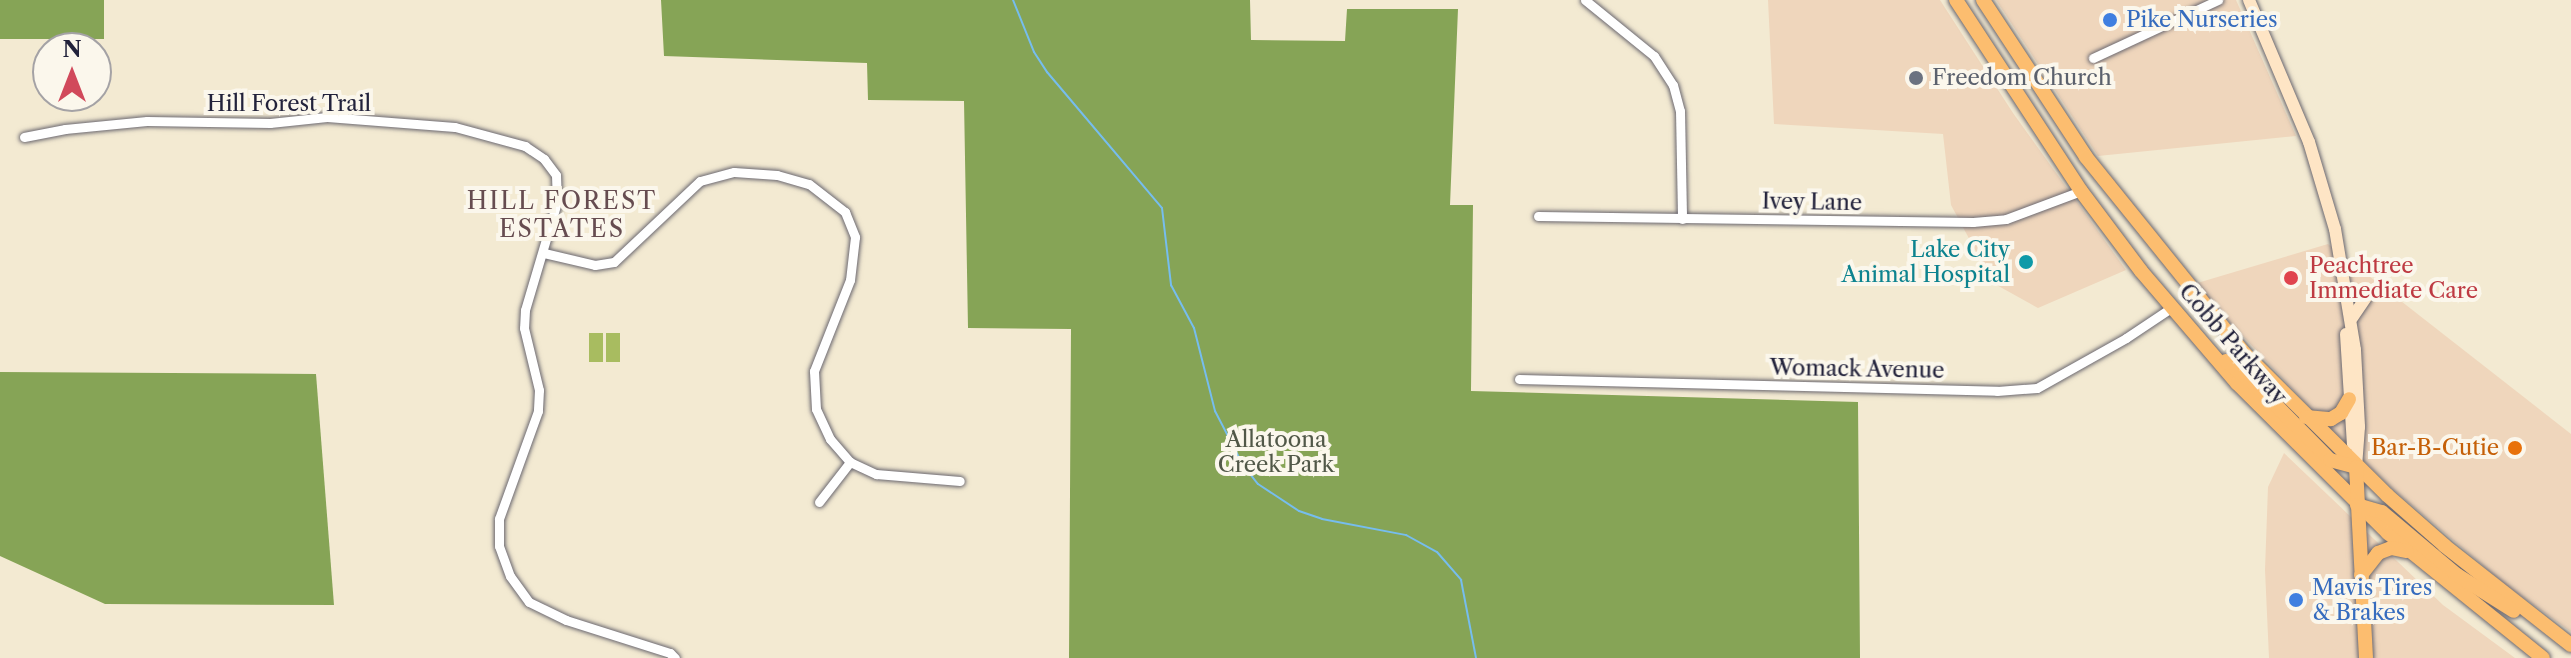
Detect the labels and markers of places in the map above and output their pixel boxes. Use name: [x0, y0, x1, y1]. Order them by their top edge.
place label: Pike Nurseries: [2126, 7, 2278, 33]
marker: Pike Nurseries: [2101, 11, 2119, 29]
place label: Freedom Church: [1932, 65, 2112, 91]
marker: Freedom Church: [1907, 69, 1925, 87]
place label: Lake City Animal Hospital: [1841, 236, 2010, 288]
place label: Peachtree Immediate Care: [2309, 252, 2478, 304]
marker: Lake City Animal Hospital: [2017, 253, 2035, 271]
marker: Peachtree Immediate Care: [2280, 267, 2302, 289]
place label: Bar-B-Cutie: [2371, 435, 2499, 461]
marker: Bar-B-Cutie: [2506, 439, 2524, 457]
place label: Mavis Tires & Brakes: [2312, 574, 2433, 626]
marker: Mavis Tires & Brakes: [2287, 591, 2305, 609]

